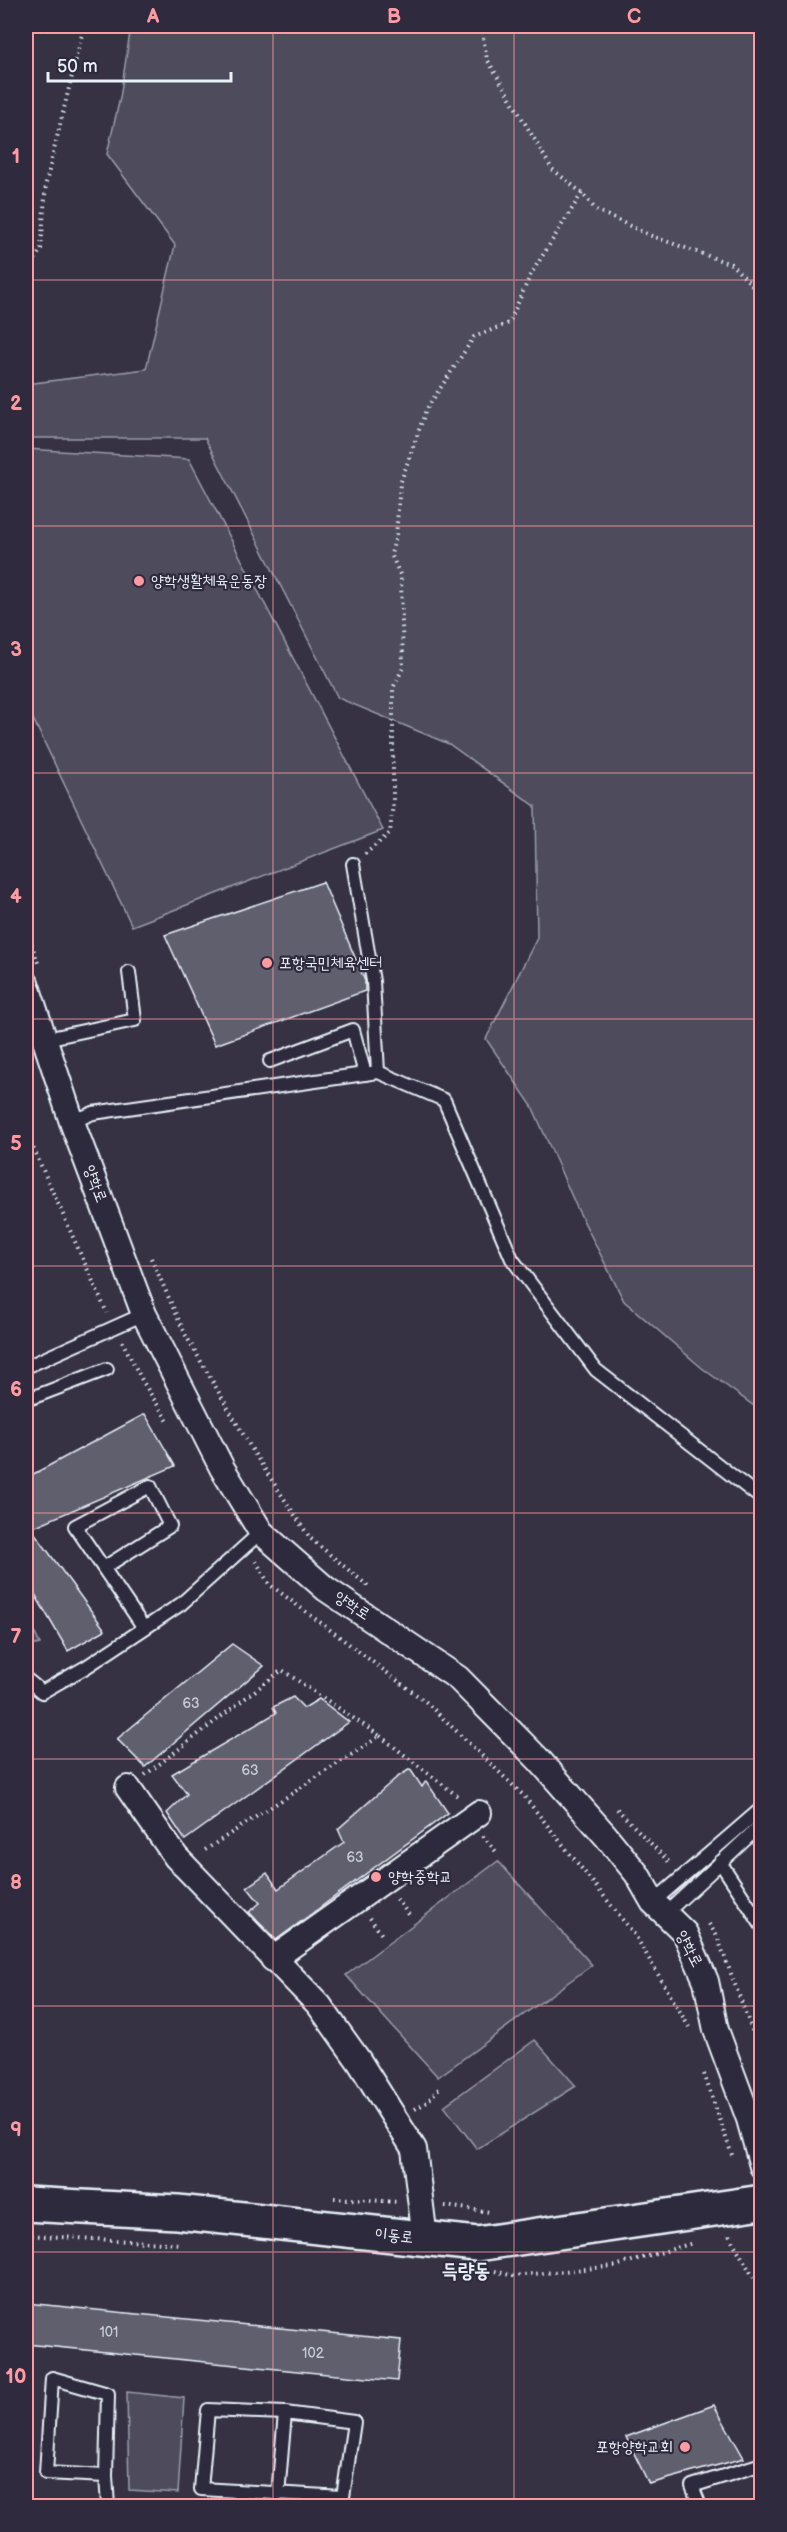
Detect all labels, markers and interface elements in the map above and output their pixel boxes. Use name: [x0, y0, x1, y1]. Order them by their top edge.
text: A: [146, 5, 160, 29]
text: B: [387, 5, 401, 29]
text: C: [627, 5, 641, 29]
scale bar: [48, 45, 231, 83]
text: 50 m: [57, 56, 98, 77]
text: 1: [12, 145, 20, 169]
text: 2: [10, 392, 22, 416]
place label: 양학생활체육운동장: [151, 572, 267, 591]
marker: 양학생활체육운동장: [132, 574, 146, 588]
text: 3: [10, 638, 22, 662]
text: 4: [10, 885, 22, 909]
place label: 포항국민체육센터: [279, 954, 382, 973]
marker: 포항국민체육센터: [260, 956, 274, 970]
text: 5: [10, 1132, 22, 1156]
street label: 양학로: [79, 1163, 111, 1205]
text: 6: [10, 1378, 22, 1402]
street label: 양학로: [331, 1588, 373, 1624]
text: 7: [10, 1625, 22, 1649]
house number: 63: [182, 1695, 200, 1712]
house number: 63: [241, 1762, 259, 1779]
house number: 63: [346, 1849, 364, 1866]
place label: 양학중학교: [388, 1868, 452, 1887]
marker: 양학중학교: [369, 1870, 383, 1884]
text: 8: [10, 1871, 22, 1895]
street label: 양학로: [672, 1927, 706, 1971]
text: 9: [10, 2118, 22, 2142]
street label: 이동로: [374, 2225, 414, 2247]
district label: 득량동: [442, 2259, 490, 2283]
house number: 101: [99, 2324, 119, 2341]
house number: 102: [302, 2345, 325, 2362]
text: 10: [6, 2365, 26, 2389]
place label: 포항양학교회: [596, 2438, 673, 2457]
marker: 포항양학교회: [678, 2440, 692, 2454]

